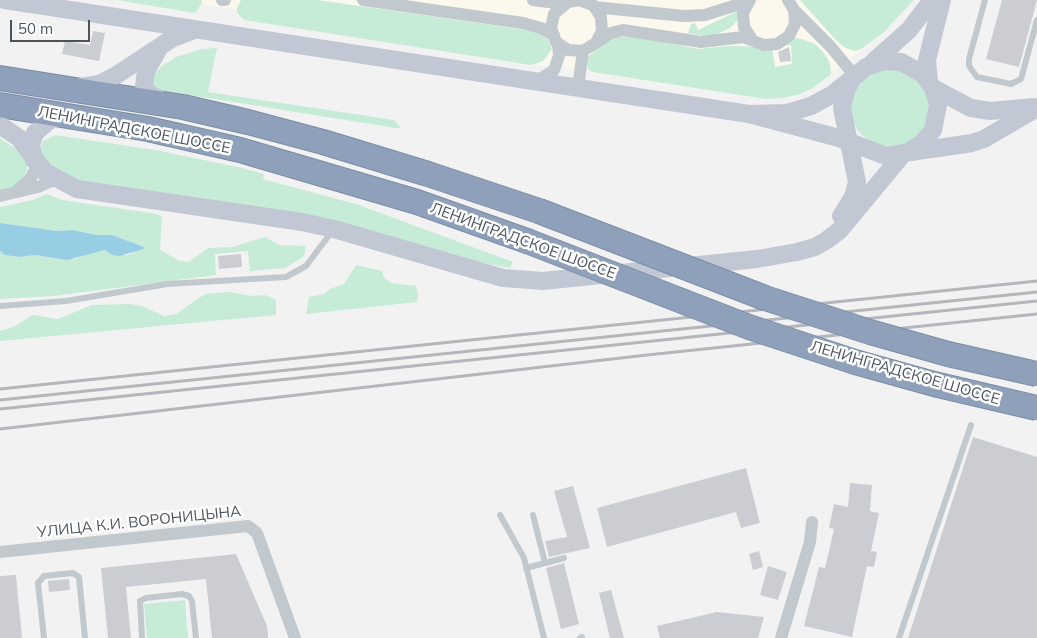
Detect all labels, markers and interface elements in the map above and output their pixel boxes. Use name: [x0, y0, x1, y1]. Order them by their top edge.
scale bar: [12, 10, 92, 42]
text: 50 m: [18, 19, 53, 38]
street label: ЛЕНИНГРАДСКОЕ ШОССЕ: [36, 102, 232, 158]
street label: ЛЕНИНГРАДСКОЕ ШОССЕ: [428, 199, 618, 283]
street label: ЛЕНИНГРАДСКОЕ ШОССЕ: [808, 337, 1002, 409]
street label: УЛИЦА К.И. ВОРОНИЦЫНА: [36, 502, 242, 542]

